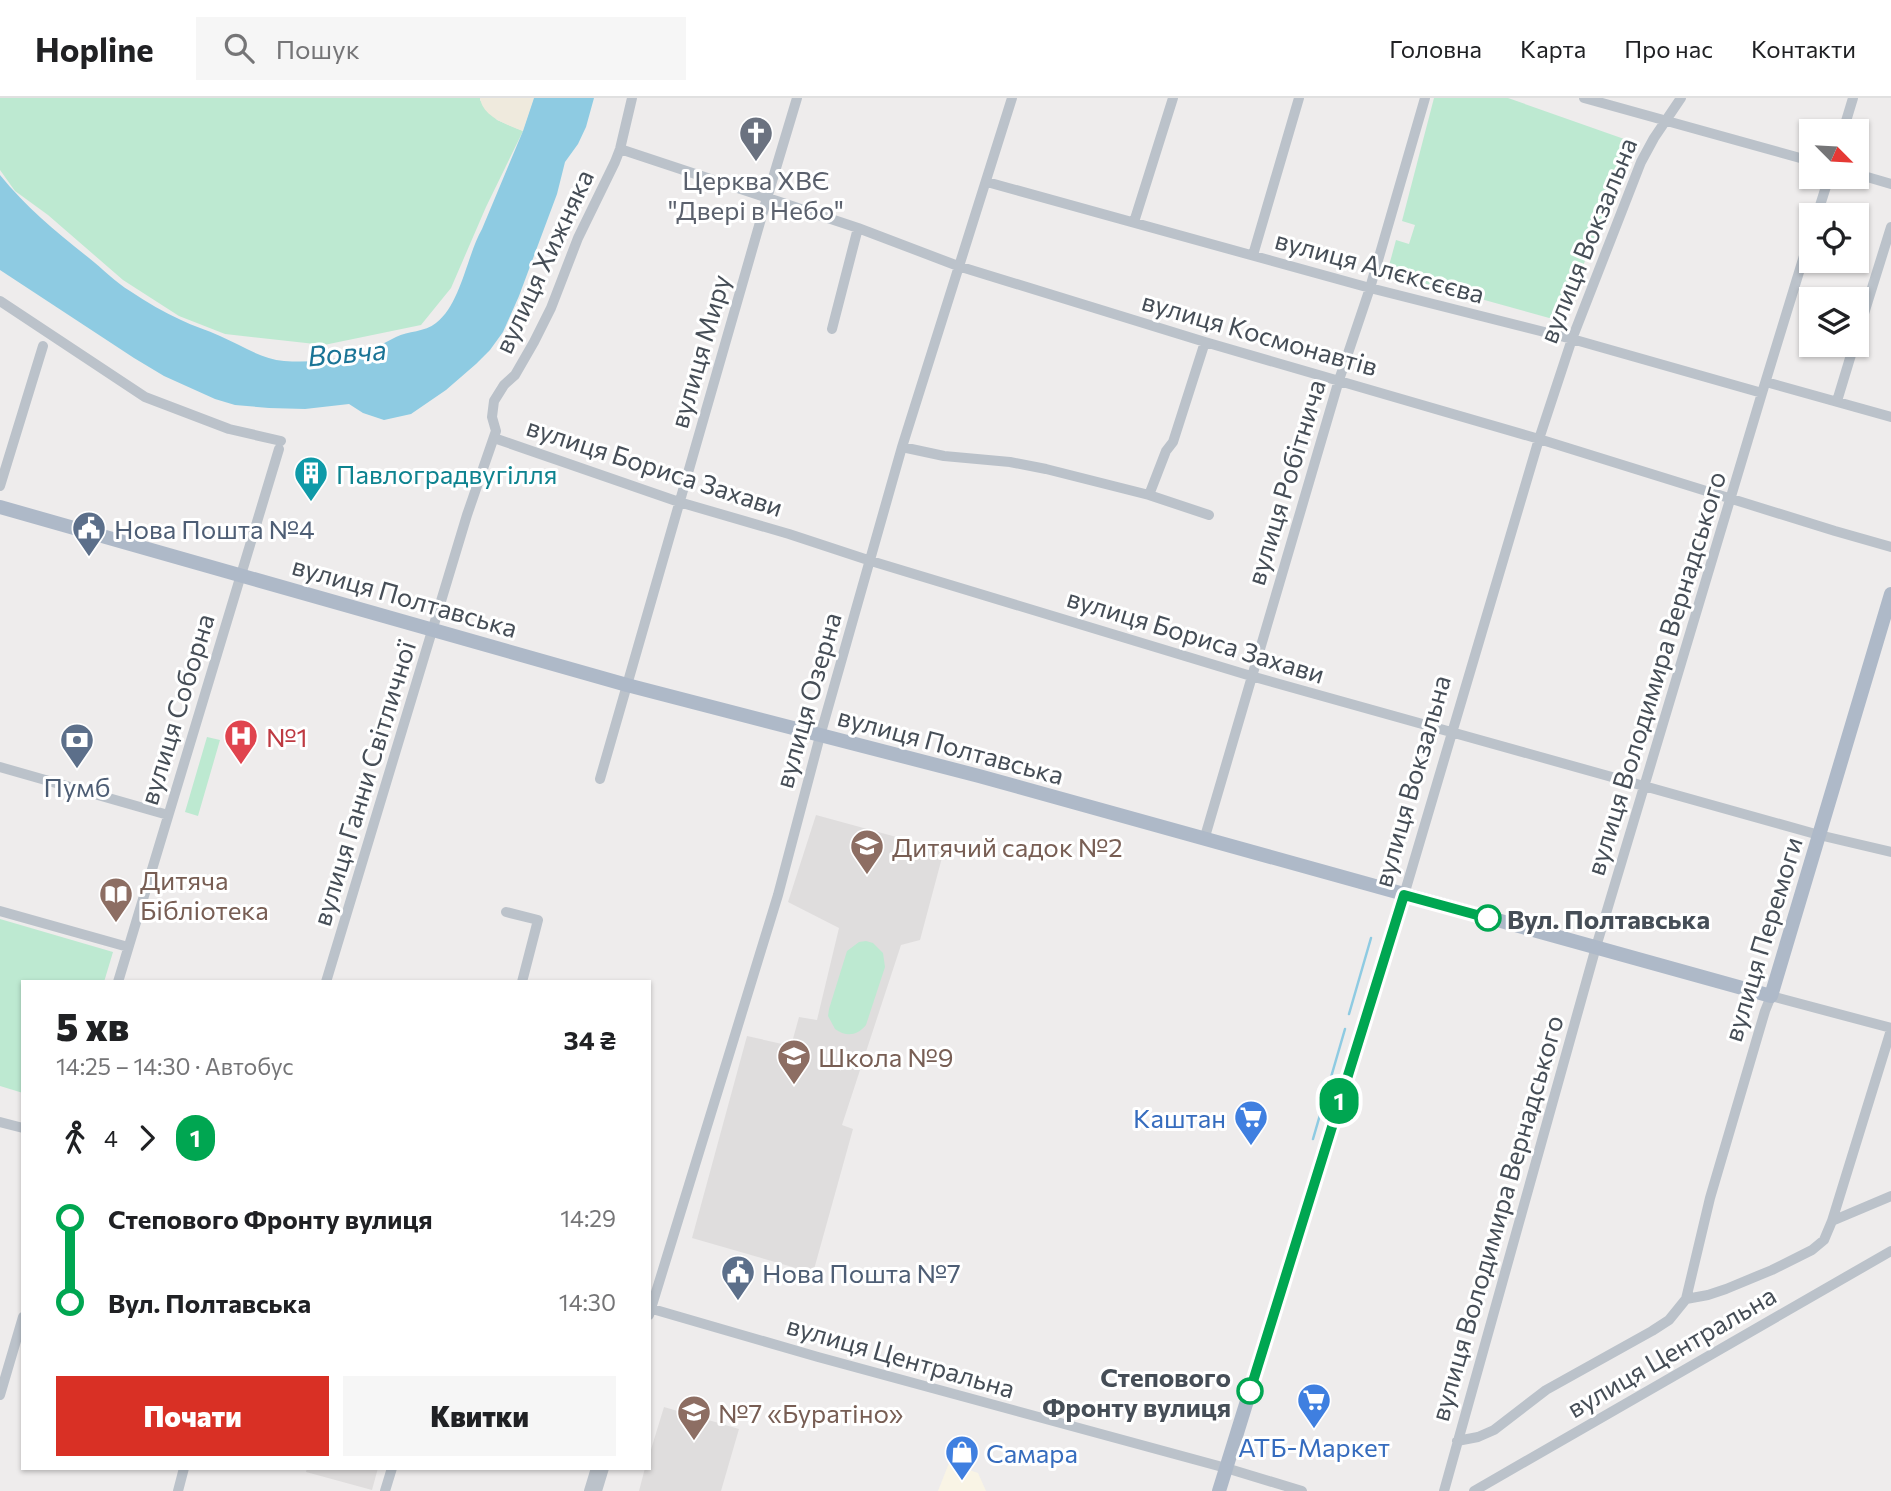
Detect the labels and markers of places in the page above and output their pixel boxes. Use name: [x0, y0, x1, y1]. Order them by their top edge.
church icon: Церква ХВЄ "Двері в Небо": [737, 114, 775, 163]
place label: Церква ХВЄ "Двері в Небо": [668, 164, 844, 225]
building icon: Павлоградвугілля: [292, 454, 330, 503]
place label: Павлоградвугілля: [336, 458, 558, 489]
public building icon: Нова Пошта №4: [70, 509, 108, 558]
place label: Нова Пошта №4: [114, 513, 315, 544]
hospital icon: №1: [222, 717, 260, 766]
bank icon: Пумб: [58, 721, 96, 770]
place label: №1: [266, 721, 308, 752]
place label: Пумб: [43, 771, 111, 802]
school or university icon: Дитячий садок №2: [848, 827, 886, 876]
place label: Дитячий садок №2: [892, 831, 1123, 862]
place label: Дитяча Бiблiотека: [140, 864, 269, 925]
library icon: Дитяча Бiблiотека: [97, 875, 135, 924]
place label: Вул. Полтавська: [1507, 903, 1710, 934]
marker: Вул. Полтавська: [1475, 905, 1501, 931]
school or university icon: Школа №9: [775, 1037, 813, 1086]
place label: Школа №9: [818, 1041, 954, 1072]
supermarket icon: Каштан: [1232, 1098, 1270, 1147]
place label: Каштан: [1133, 1102, 1226, 1133]
public building icon: Нова Пошта №7: [719, 1253, 757, 1302]
place label: Нова Пошта №7: [762, 1257, 961, 1288]
place label: Степового Фронту вулиця: [1042, 1361, 1231, 1422]
marker: Степового Фронту вулиця: [1237, 1378, 1263, 1404]
supermarket icon: АТБ-Маркет: [1295, 1381, 1333, 1430]
school or university icon: №7 «Буратіно»: [675, 1393, 713, 1442]
place label: №7 «Буратіно»: [718, 1397, 903, 1428]
place label: АТБ-Маркет: [1238, 1431, 1390, 1462]
shop icon: Самара: [943, 1433, 981, 1482]
place label: Самара: [986, 1437, 1078, 1468]

